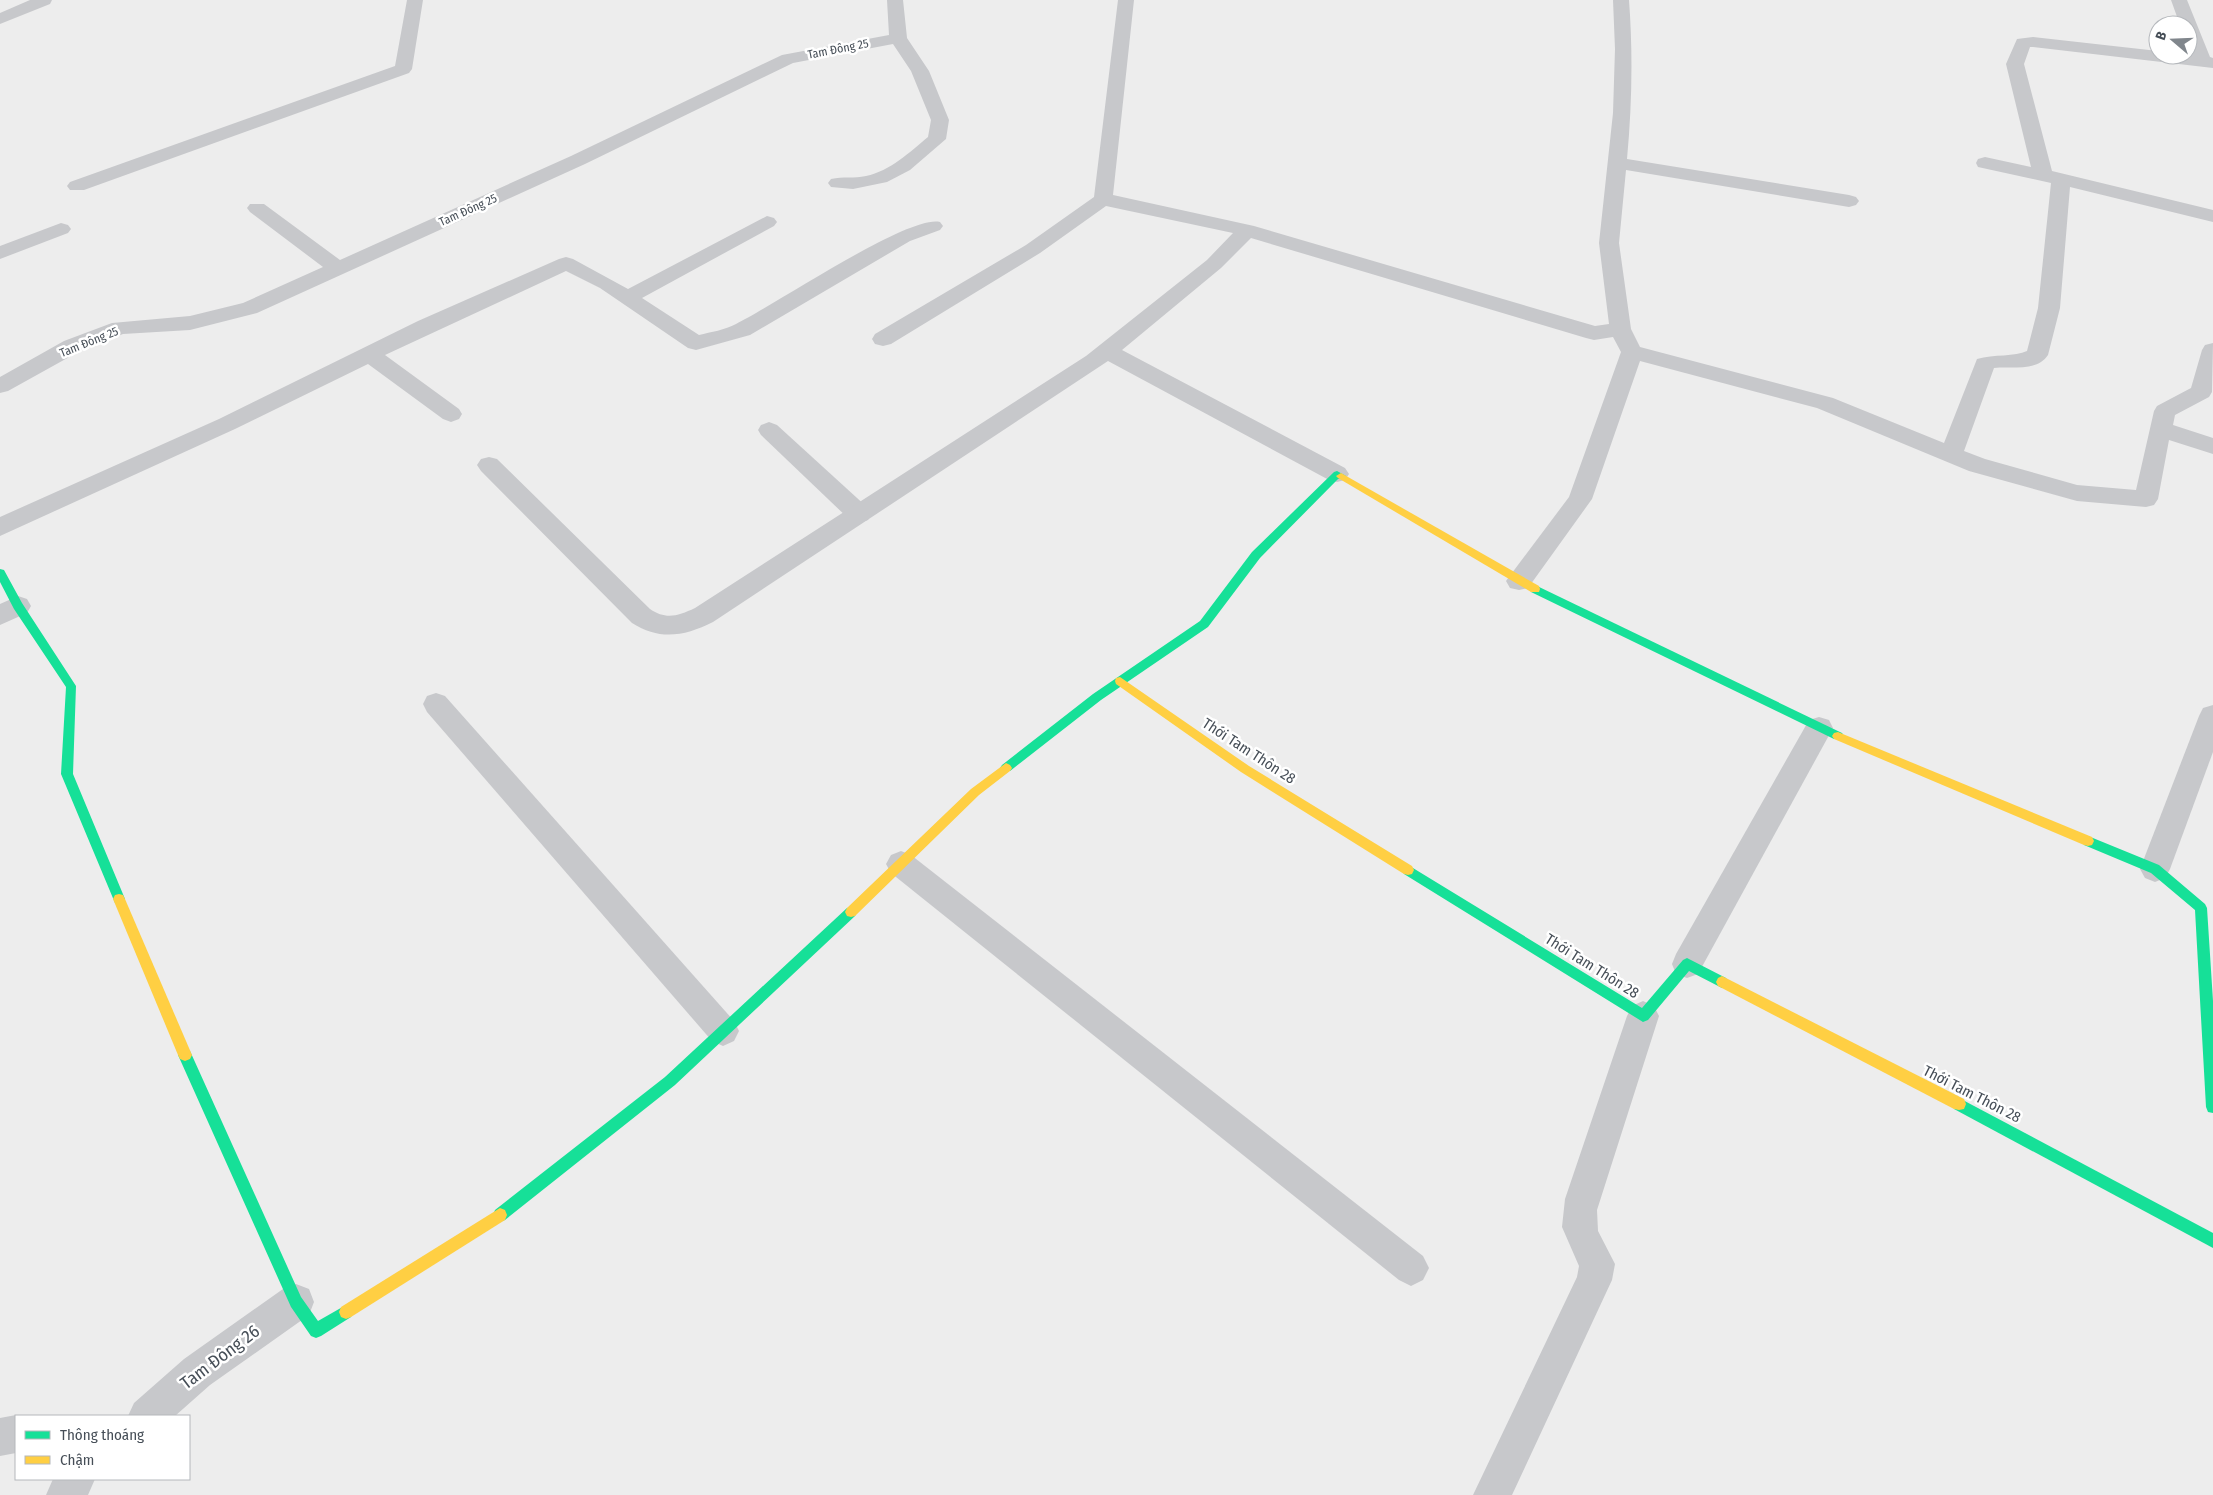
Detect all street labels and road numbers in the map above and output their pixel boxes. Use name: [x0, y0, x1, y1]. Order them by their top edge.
street label: Tam Đông 25: [806, 36, 870, 62]
street label: Tam Đông 25: [437, 191, 500, 229]
street label: Tam Đông 25: [58, 324, 121, 360]
street label: Thới Tam Thôn 28: [1199, 714, 1299, 788]
street label: Thới Tam Thôn 28: [1542, 930, 1642, 1002]
street label: Thới Tam Thôn 28: [1920, 1062, 2024, 1126]
street label: Tam Đông 26: [176, 1320, 264, 1394]

